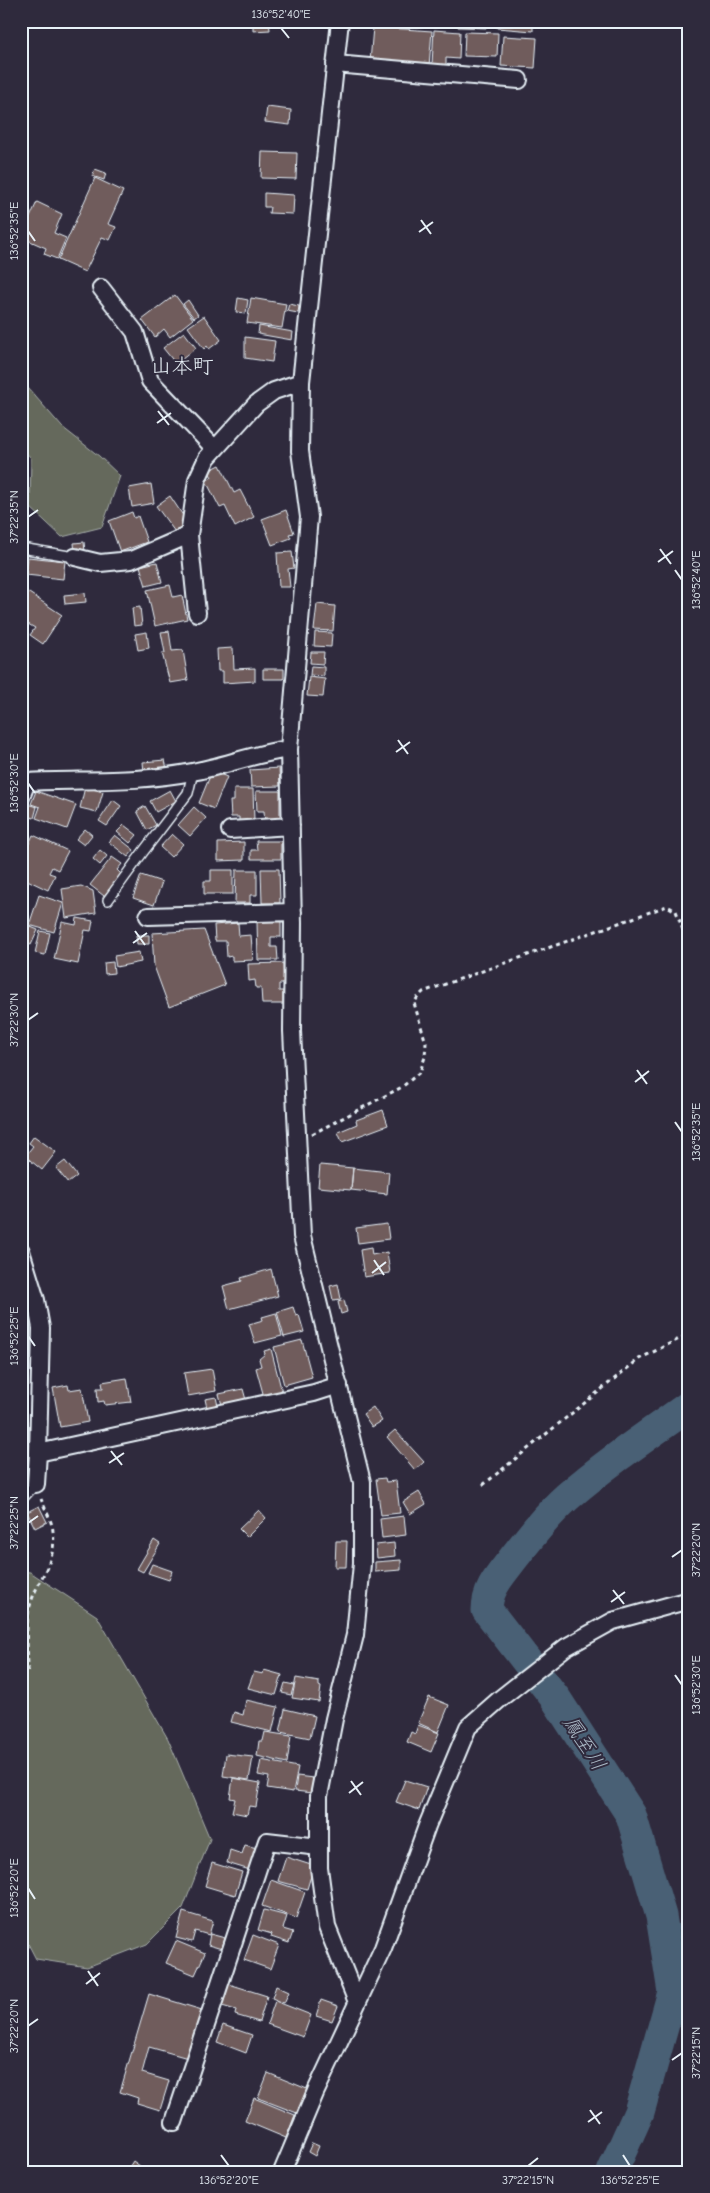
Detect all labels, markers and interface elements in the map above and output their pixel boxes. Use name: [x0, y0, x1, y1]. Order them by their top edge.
text: 136°52'40"E: [251, 7, 311, 21]
text: 136°52'35"E: [7, 202, 21, 260]
district label: 山本町: [151, 354, 214, 378]
text: 37°22'35"N: [7, 490, 21, 544]
text: 136°52'40"E: [689, 550, 703, 610]
text: 136°52'30"E: [7, 753, 21, 813]
text: 37°22'30"N: [7, 993, 21, 1047]
text: 136°52'35"E: [689, 1103, 703, 1161]
text: 136°52'25"E: [7, 1307, 21, 1365]
text: 37°22'25"N: [7, 1496, 21, 1550]
text: 37°22'20"N: [689, 1523, 703, 1577]
text: 136°52'30"E: [689, 1655, 703, 1715]
water label: 鳳至川: [559, 1712, 611, 1775]
text: 136°52'20"E: [7, 1858, 21, 1918]
text: 37°22'20"N: [7, 1999, 21, 2053]
text: 37°22'15"N: [689, 2027, 703, 2079]
text: 136°52'20"E: [199, 2173, 259, 2187]
text: 37°22'15"N: [502, 2173, 554, 2187]
text: 136°52'25"E: [601, 2173, 659, 2187]

